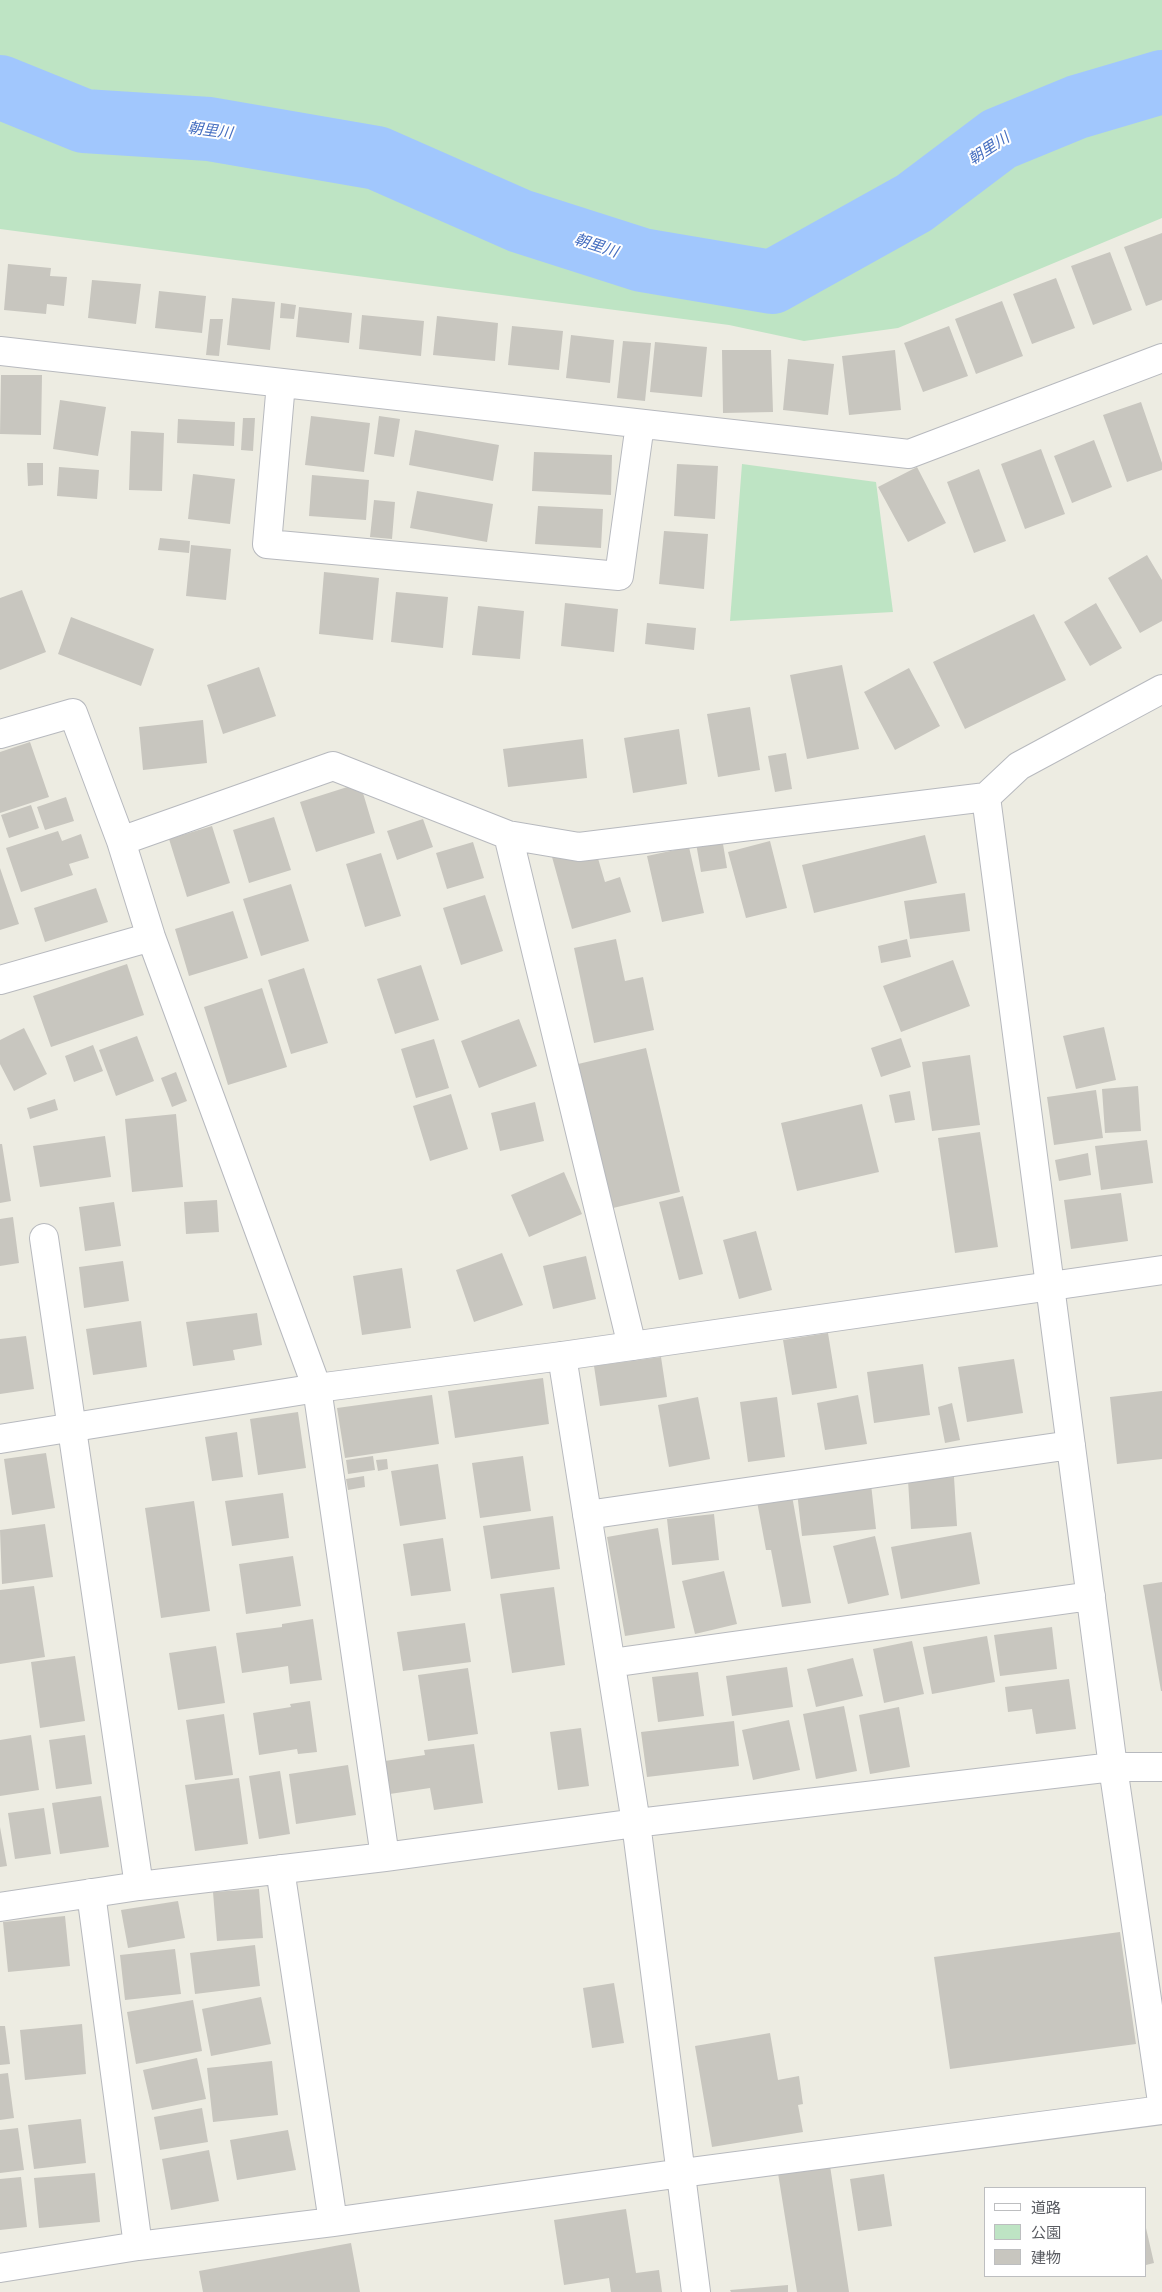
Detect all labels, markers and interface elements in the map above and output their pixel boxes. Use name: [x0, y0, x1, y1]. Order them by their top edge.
water label: 朝里川: [187, 119, 233, 143]
water label: 朝里川: [965, 129, 1013, 169]
water label: 朝里川: [572, 230, 620, 262]
legend: [984, 2187, 1147, 2277]
text: 道路: [1031, 2199, 1061, 2217]
text: 公園: [1031, 2224, 1061, 2242]
text: 建物: [1031, 2249, 1061, 2267]

